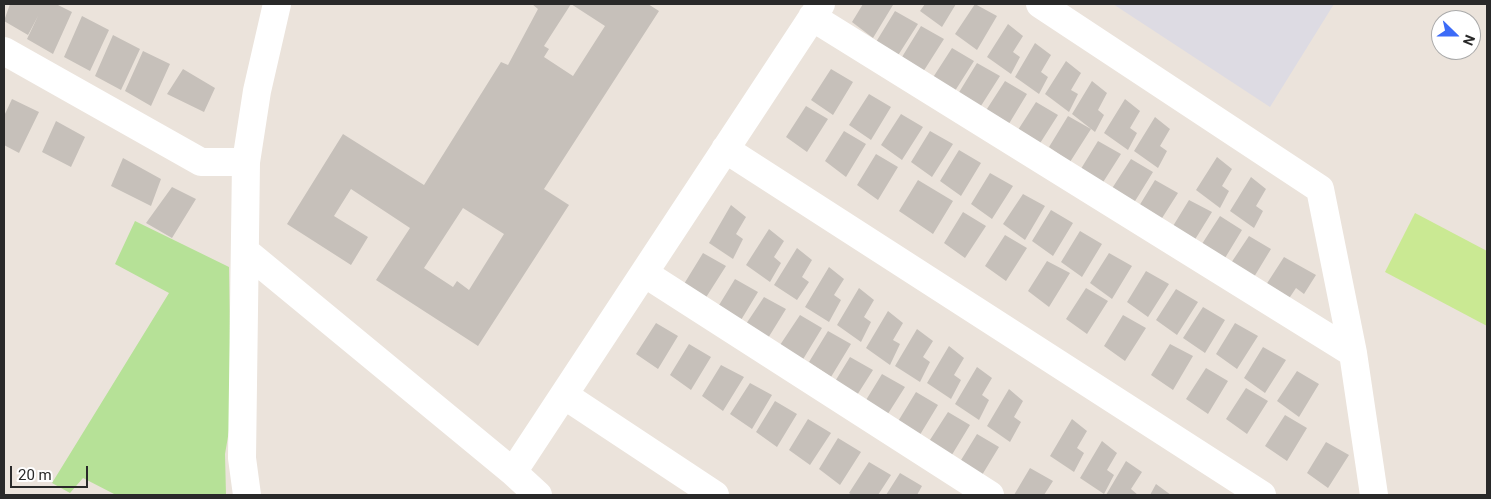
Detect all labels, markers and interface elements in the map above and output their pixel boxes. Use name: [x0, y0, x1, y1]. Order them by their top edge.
north arrow: [1431, 10, 1481, 60]
text: N: [1460, 33, 1478, 48]
scale bar: [12, 456, 90, 488]
text: 20 m: [18, 466, 52, 484]

